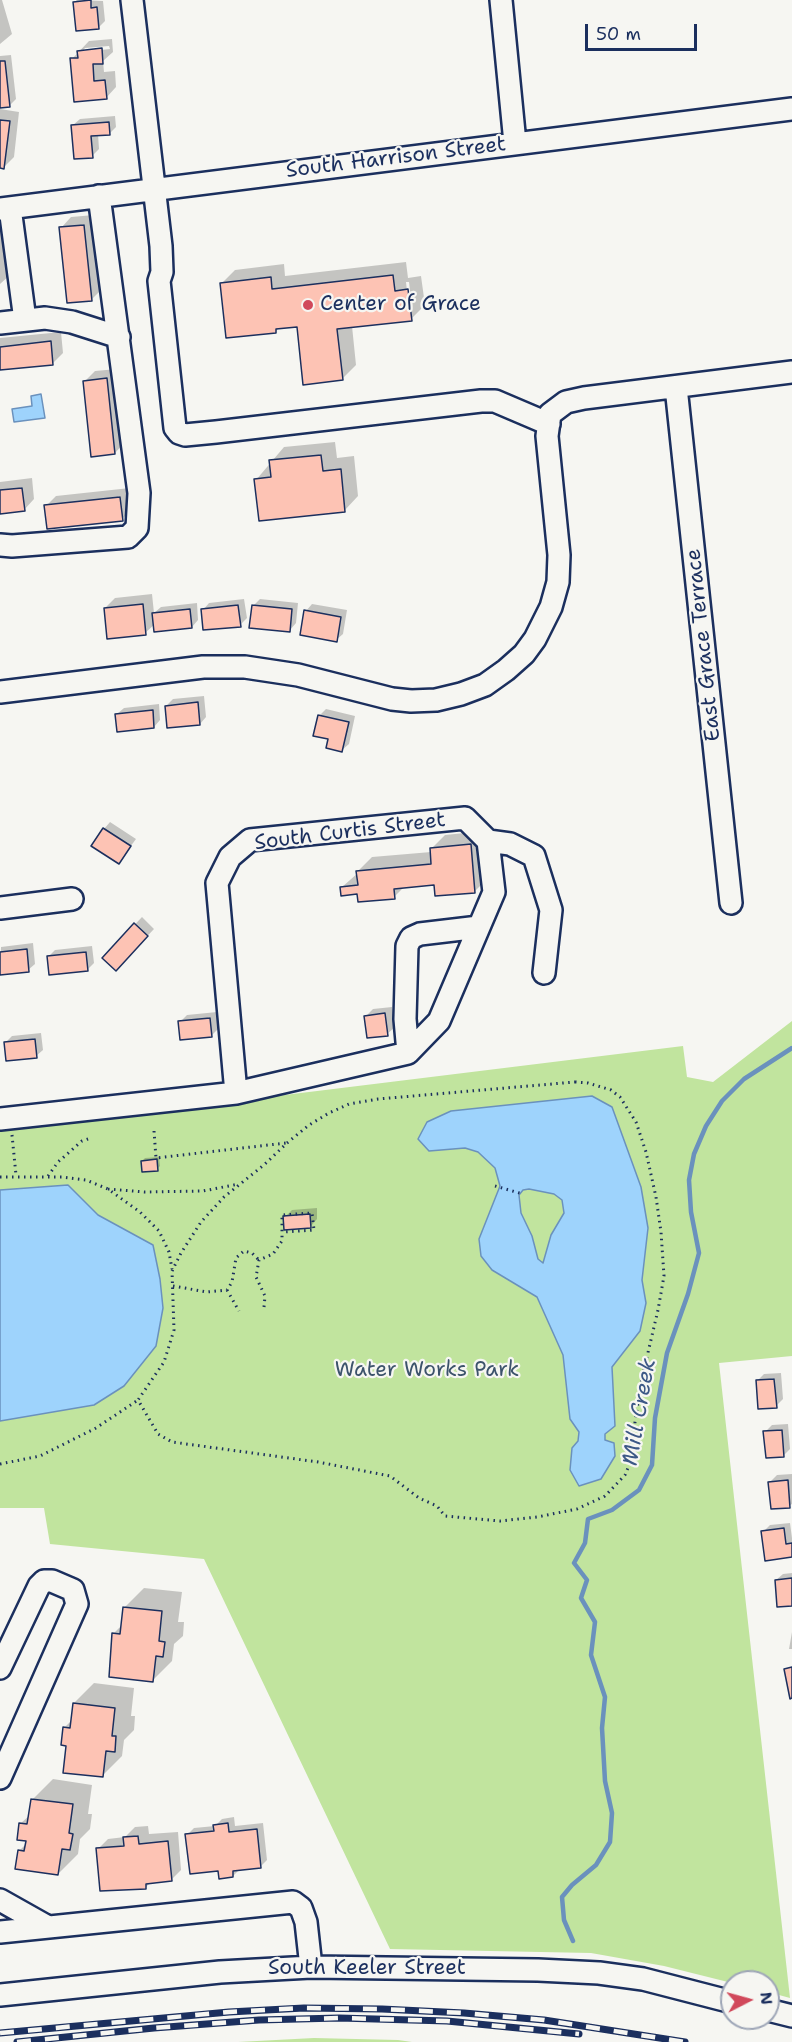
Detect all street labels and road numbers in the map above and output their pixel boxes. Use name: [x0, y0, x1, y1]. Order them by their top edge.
street label: South Harrison Street: [284, 132, 508, 184]
street label: East Grace Terrace: [681, 547, 727, 743]
street label: South Curtis Street: [253, 808, 447, 856]
street label: South Keeler Street: [268, 1956, 466, 1982]

